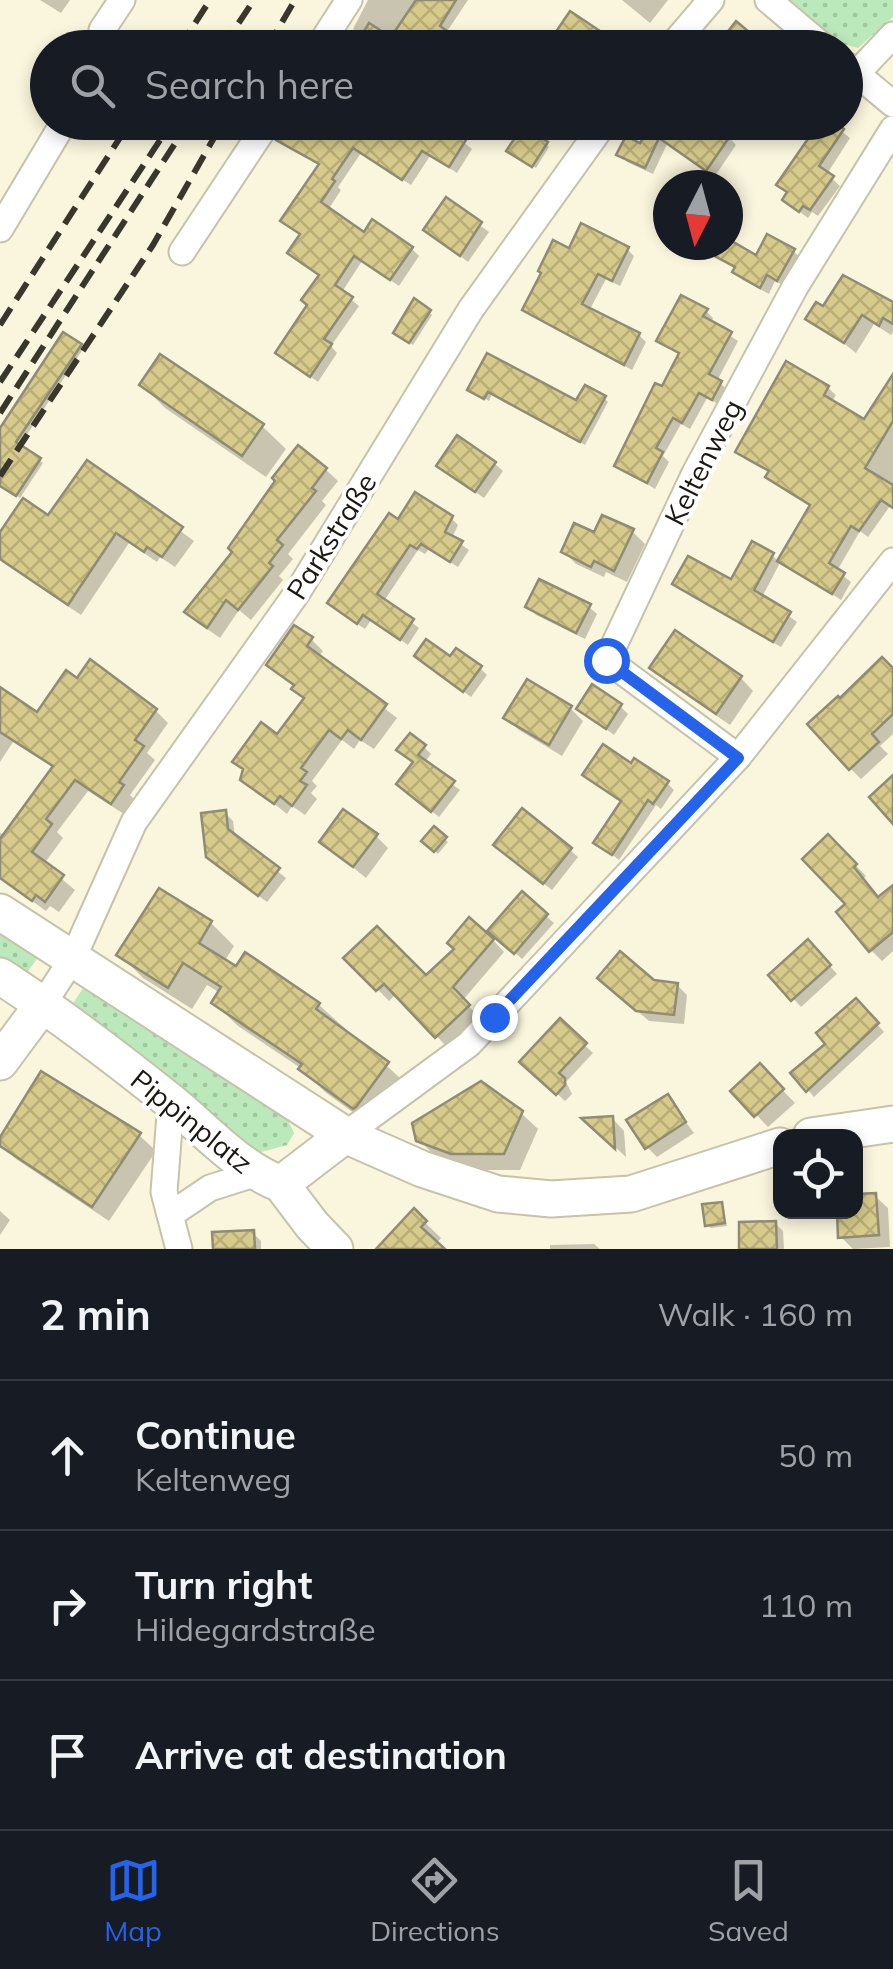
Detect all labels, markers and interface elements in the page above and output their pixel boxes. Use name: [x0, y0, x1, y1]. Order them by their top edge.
search box: [30, 30, 863, 140]
icon: search: [65, 58, 120, 113]
text: Search here: [145, 61, 354, 109]
north arrow: [653, 170, 743, 260]
street label: Keltenweg: [656, 393, 750, 531]
street label: Parkstraße: [279, 466, 383, 606]
route start: [584, 638, 630, 684]
route end: [472, 995, 518, 1041]
street label: Pippinplatz: [124, 1061, 260, 1181]
map controls: [773, 1129, 863, 1219]
button: locate: [773, 1129, 863, 1219]
text: 2 min: [40, 1288, 151, 1341]
text: Walk · 160 m: [658, 1294, 853, 1334]
text: Continue: [135, 1411, 296, 1459]
icon: ahead: [40, 1428, 95, 1483]
text: 50 m: [778, 1435, 853, 1475]
text: Keltenweg: [135, 1459, 291, 1499]
text: Turn right: [135, 1561, 312, 1609]
icon: right: [40, 1578, 95, 1633]
text: 110 m: [759, 1585, 853, 1625]
text: Hildegardstraße: [135, 1609, 376, 1649]
icon: arrive: [40, 1728, 95, 1783]
text: Arrive at destination: [135, 1731, 507, 1779]
tab: Map: [104, 1853, 162, 1948]
tab: Directions: [370, 1853, 500, 1948]
tab: Saved: [708, 1853, 789, 1948]

